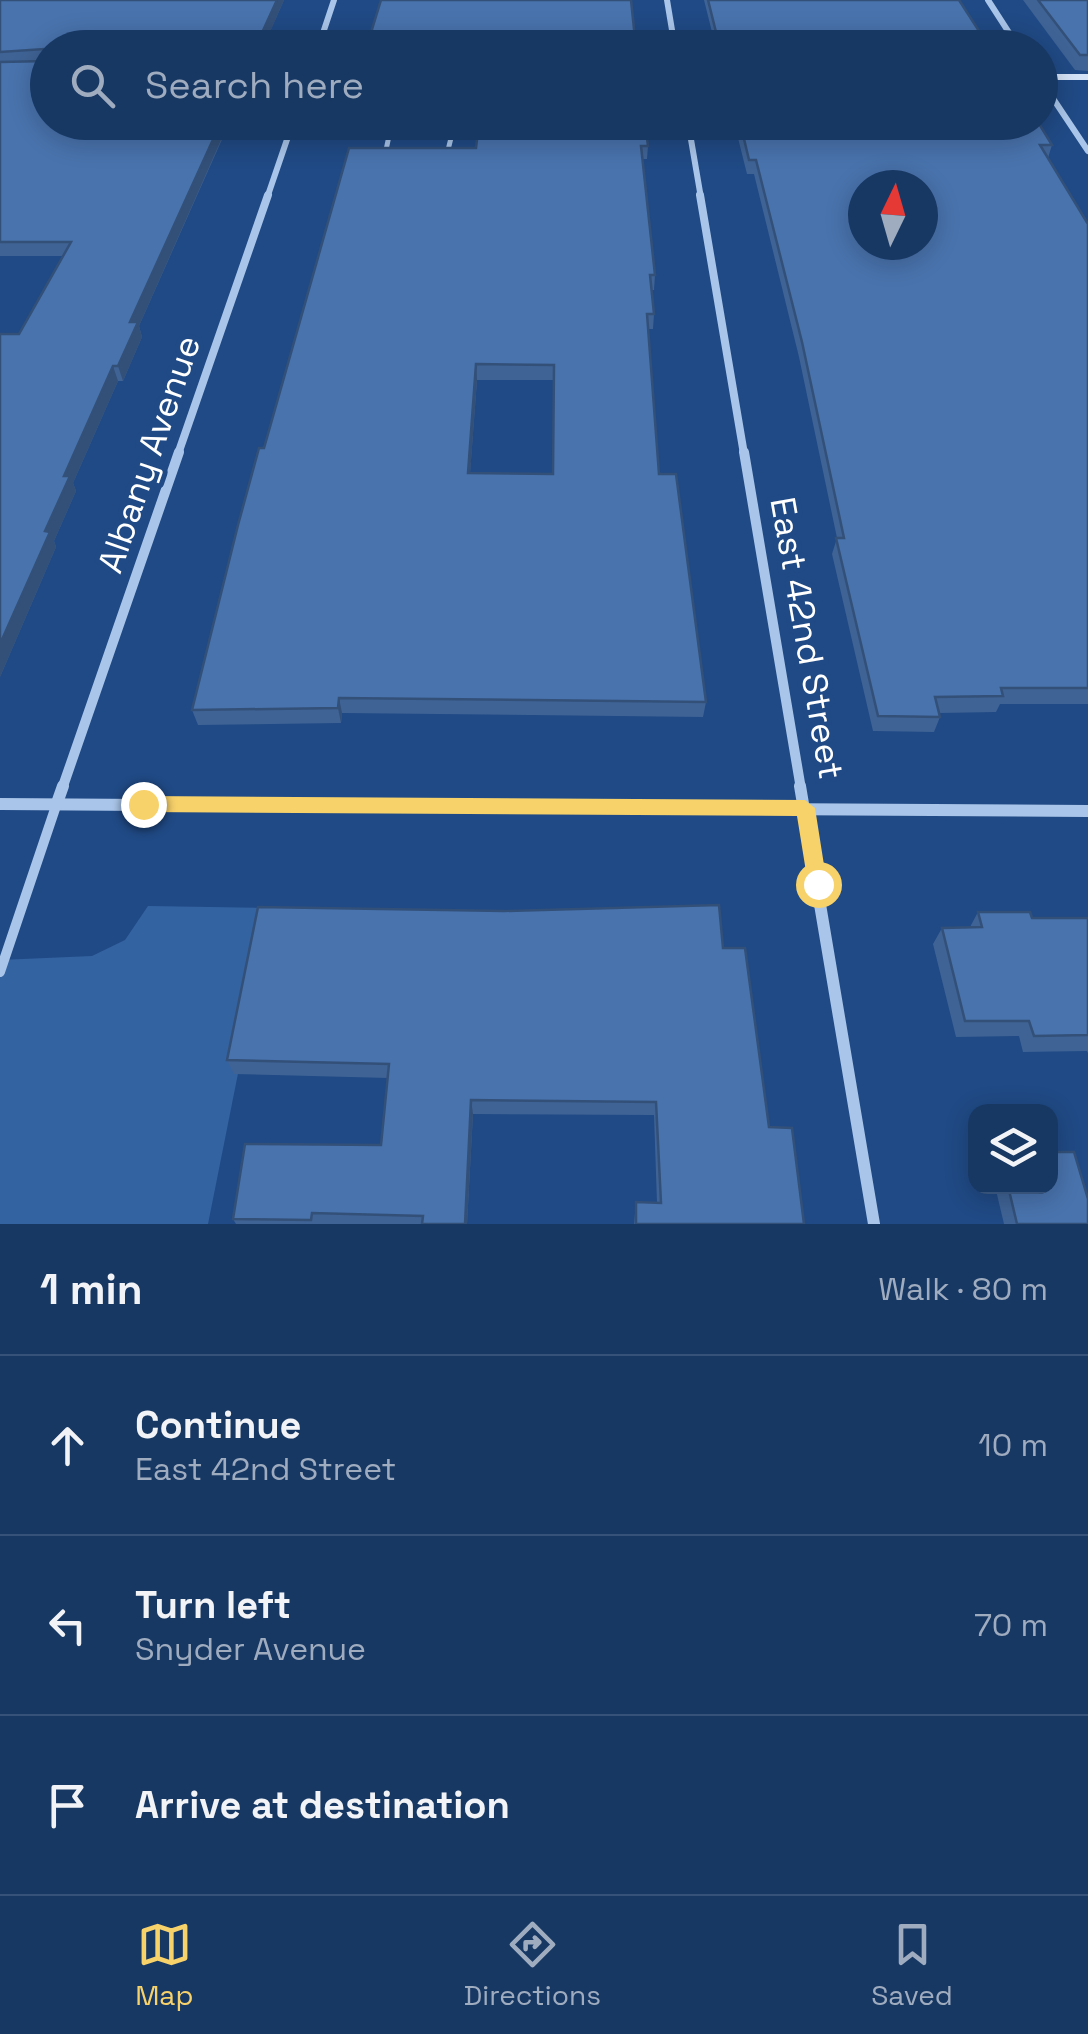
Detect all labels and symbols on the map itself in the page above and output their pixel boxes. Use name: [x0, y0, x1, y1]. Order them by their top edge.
north arrow: [848, 170, 938, 260]
street label: Albany Avenue: [88, 330, 210, 578]
street label: East 42nd Street: [761, 493, 853, 783]
route end: [121, 782, 167, 828]
route start: [796, 862, 842, 908]

